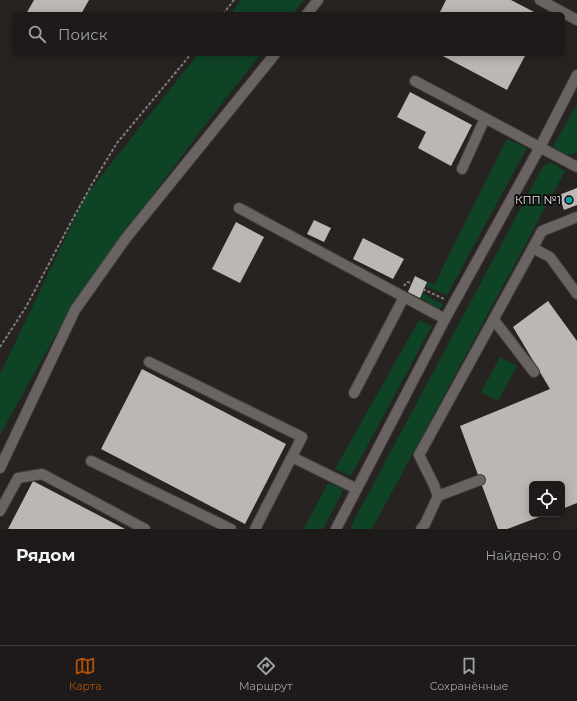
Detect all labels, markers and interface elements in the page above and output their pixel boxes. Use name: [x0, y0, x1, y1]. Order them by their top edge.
search box: [12, 12, 565, 56]
icon: search: [26, 23, 48, 45]
text: Поиск: [58, 25, 107, 44]
place label: КПП №1: [515, 193, 561, 207]
marker: КПП №1: [564, 195, 574, 205]
map controls: [529, 481, 565, 517]
button: locate: [529, 481, 565, 517]
text: Рядом: [16, 545, 75, 565]
text: Найдено: 0: [485, 547, 561, 563]
tab: Карта: [69, 655, 102, 693]
tab: Маршрут: [239, 655, 292, 693]
tab: Сохранённые: [430, 655, 508, 693]

